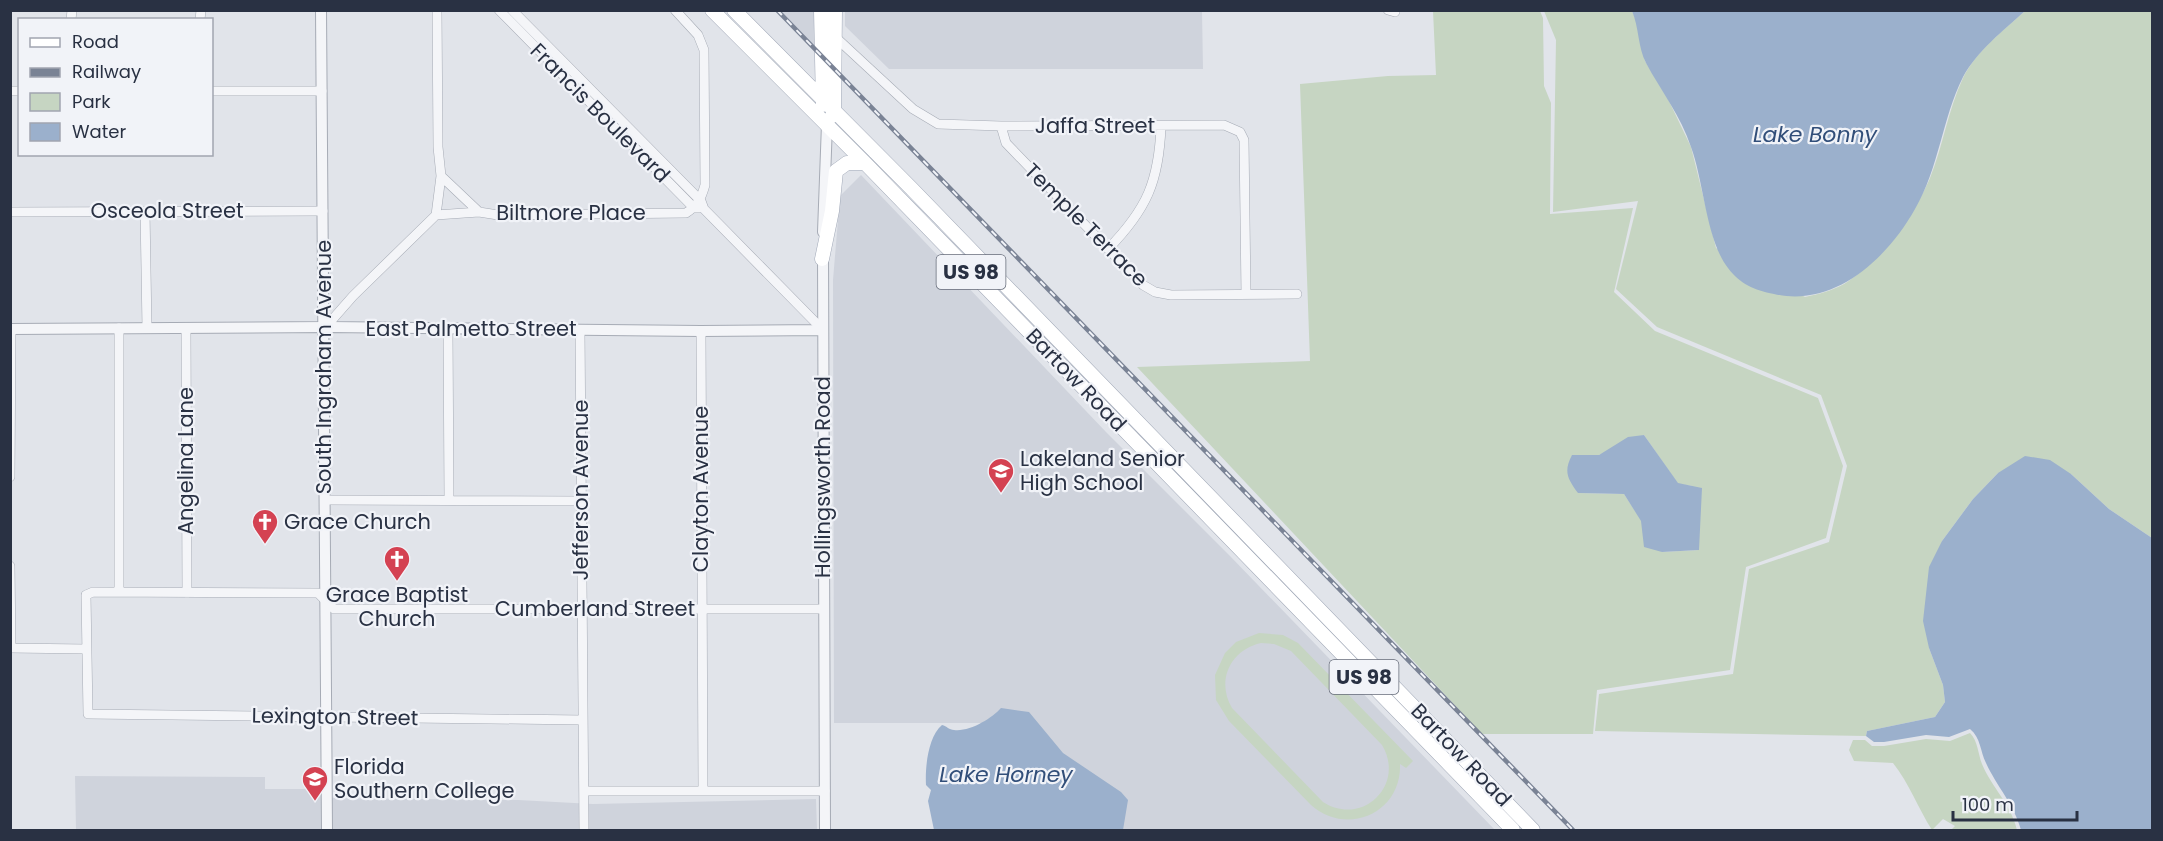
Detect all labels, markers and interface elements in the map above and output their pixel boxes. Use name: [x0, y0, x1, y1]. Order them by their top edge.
legend: [18, 18, 213, 156]
text: Road: [72, 29, 119, 54]
street label: Francis Boulevard: [524, 36, 677, 189]
text: Railway: [72, 59, 141, 84]
text: Park: [72, 89, 111, 114]
street label: Jaffa Street: [1035, 111, 1155, 140]
text: Water: [72, 119, 126, 144]
water label: Lake Bonny: [1753, 119, 1879, 150]
street label: Temple Terrace: [1018, 156, 1155, 293]
street label: Osceola Street: [90, 196, 244, 225]
street label: Biltmore Place: [496, 198, 646, 227]
street label: South Ingraham Avenue: [309, 240, 338, 494]
road number: US 98: [936, 255, 1006, 289]
street label: East Palmetto Street: [365, 314, 577, 343]
street label: Bartow Road: [1020, 322, 1133, 438]
street label: Hollingsworth Road: [808, 376, 837, 578]
street label: Angelina Lane: [171, 387, 200, 535]
street label: Jefferson Avenue: [566, 399, 595, 581]
street label: Clayton Avenue: [686, 406, 715, 572]
place label: Lakeland Senior High School: [1020, 444, 1185, 497]
school or university icon: Lakeland Senior High School: [986, 456, 1016, 494]
church icon: Grace Church: [250, 507, 280, 545]
place label: Grace Church: [284, 507, 431, 536]
church icon: Grace Baptist Church: [382, 544, 412, 582]
place label: Grace Baptist Church: [326, 580, 468, 633]
street label: Cumberland Street: [495, 594, 695, 623]
road number: US 98: [1330, 660, 1398, 694]
street label: Bartow Road: [1405, 697, 1518, 813]
street label: Lexington Street: [251, 701, 419, 732]
place label: Florida Southern College: [334, 752, 514, 805]
water label: Lake Horney: [939, 759, 1074, 790]
school or university icon: Florida Southern College: [300, 764, 330, 802]
scale bar: [1953, 784, 2078, 822]
text: 100 m: [1962, 792, 2014, 817]

